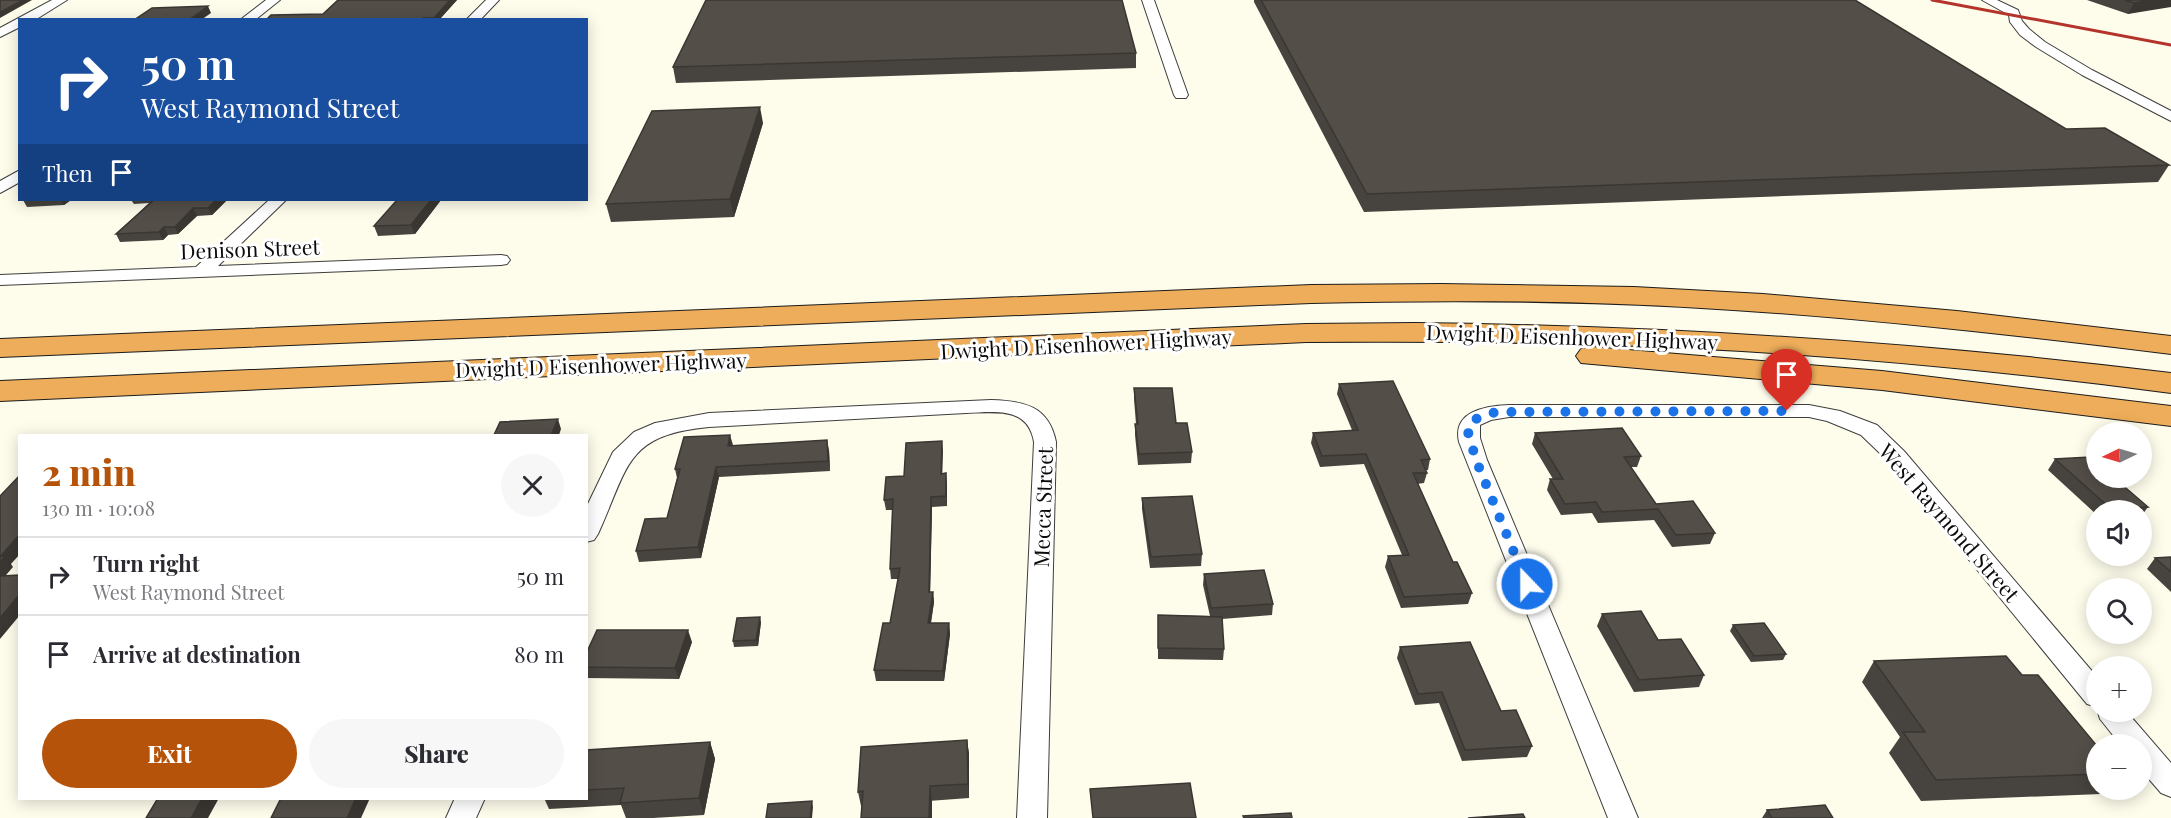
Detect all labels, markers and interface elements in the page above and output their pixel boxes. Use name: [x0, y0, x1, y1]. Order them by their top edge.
text: 50 m: [141, 35, 235, 91]
icon: right: [42, 42, 120, 120]
text: West Raymond Street: [141, 89, 399, 125]
icon: arrive: [105, 156, 138, 189]
text: Then: [42, 158, 93, 188]
street label: Denison Street: [180, 232, 321, 264]
street label: Dwight D Eisenhower Highway: [1426, 317, 1719, 355]
street label: Dwight D Eisenhower Highway: [940, 321, 1233, 365]
street label: Dwight D Eisenhower Highway: [455, 345, 748, 383]
pin: [1761, 349, 1812, 411]
icon: arrive: [1770, 358, 1803, 391]
north arrow: [2086, 422, 2152, 488]
map controls: [2086, 422, 2152, 800]
street label: West Raymond Street: [1873, 436, 2027, 607]
street label: Mecca Street: [1026, 446, 1058, 568]
text: 2 min: [42, 447, 136, 495]
button: close: [501, 454, 564, 517]
text: 130 m · 10:08: [42, 494, 155, 521]
button: sound: [2086, 500, 2152, 566]
text: Turn right: [93, 548, 199, 578]
position arrow: [1495, 552, 1559, 616]
icon: right: [42, 560, 75, 593]
text: 50 m: [517, 561, 564, 591]
text: West Raymond Street: [93, 578, 284, 605]
button: search: [2086, 578, 2152, 644]
icon: arrive: [42, 638, 75, 671]
text: Arrive at destination: [93, 639, 301, 669]
text: 80 m: [514, 639, 564, 669]
button: +: [2086, 656, 2152, 722]
button: Exit: [42, 719, 297, 788]
button: Share: [309, 719, 564, 788]
button: −: [2086, 734, 2152, 800]

